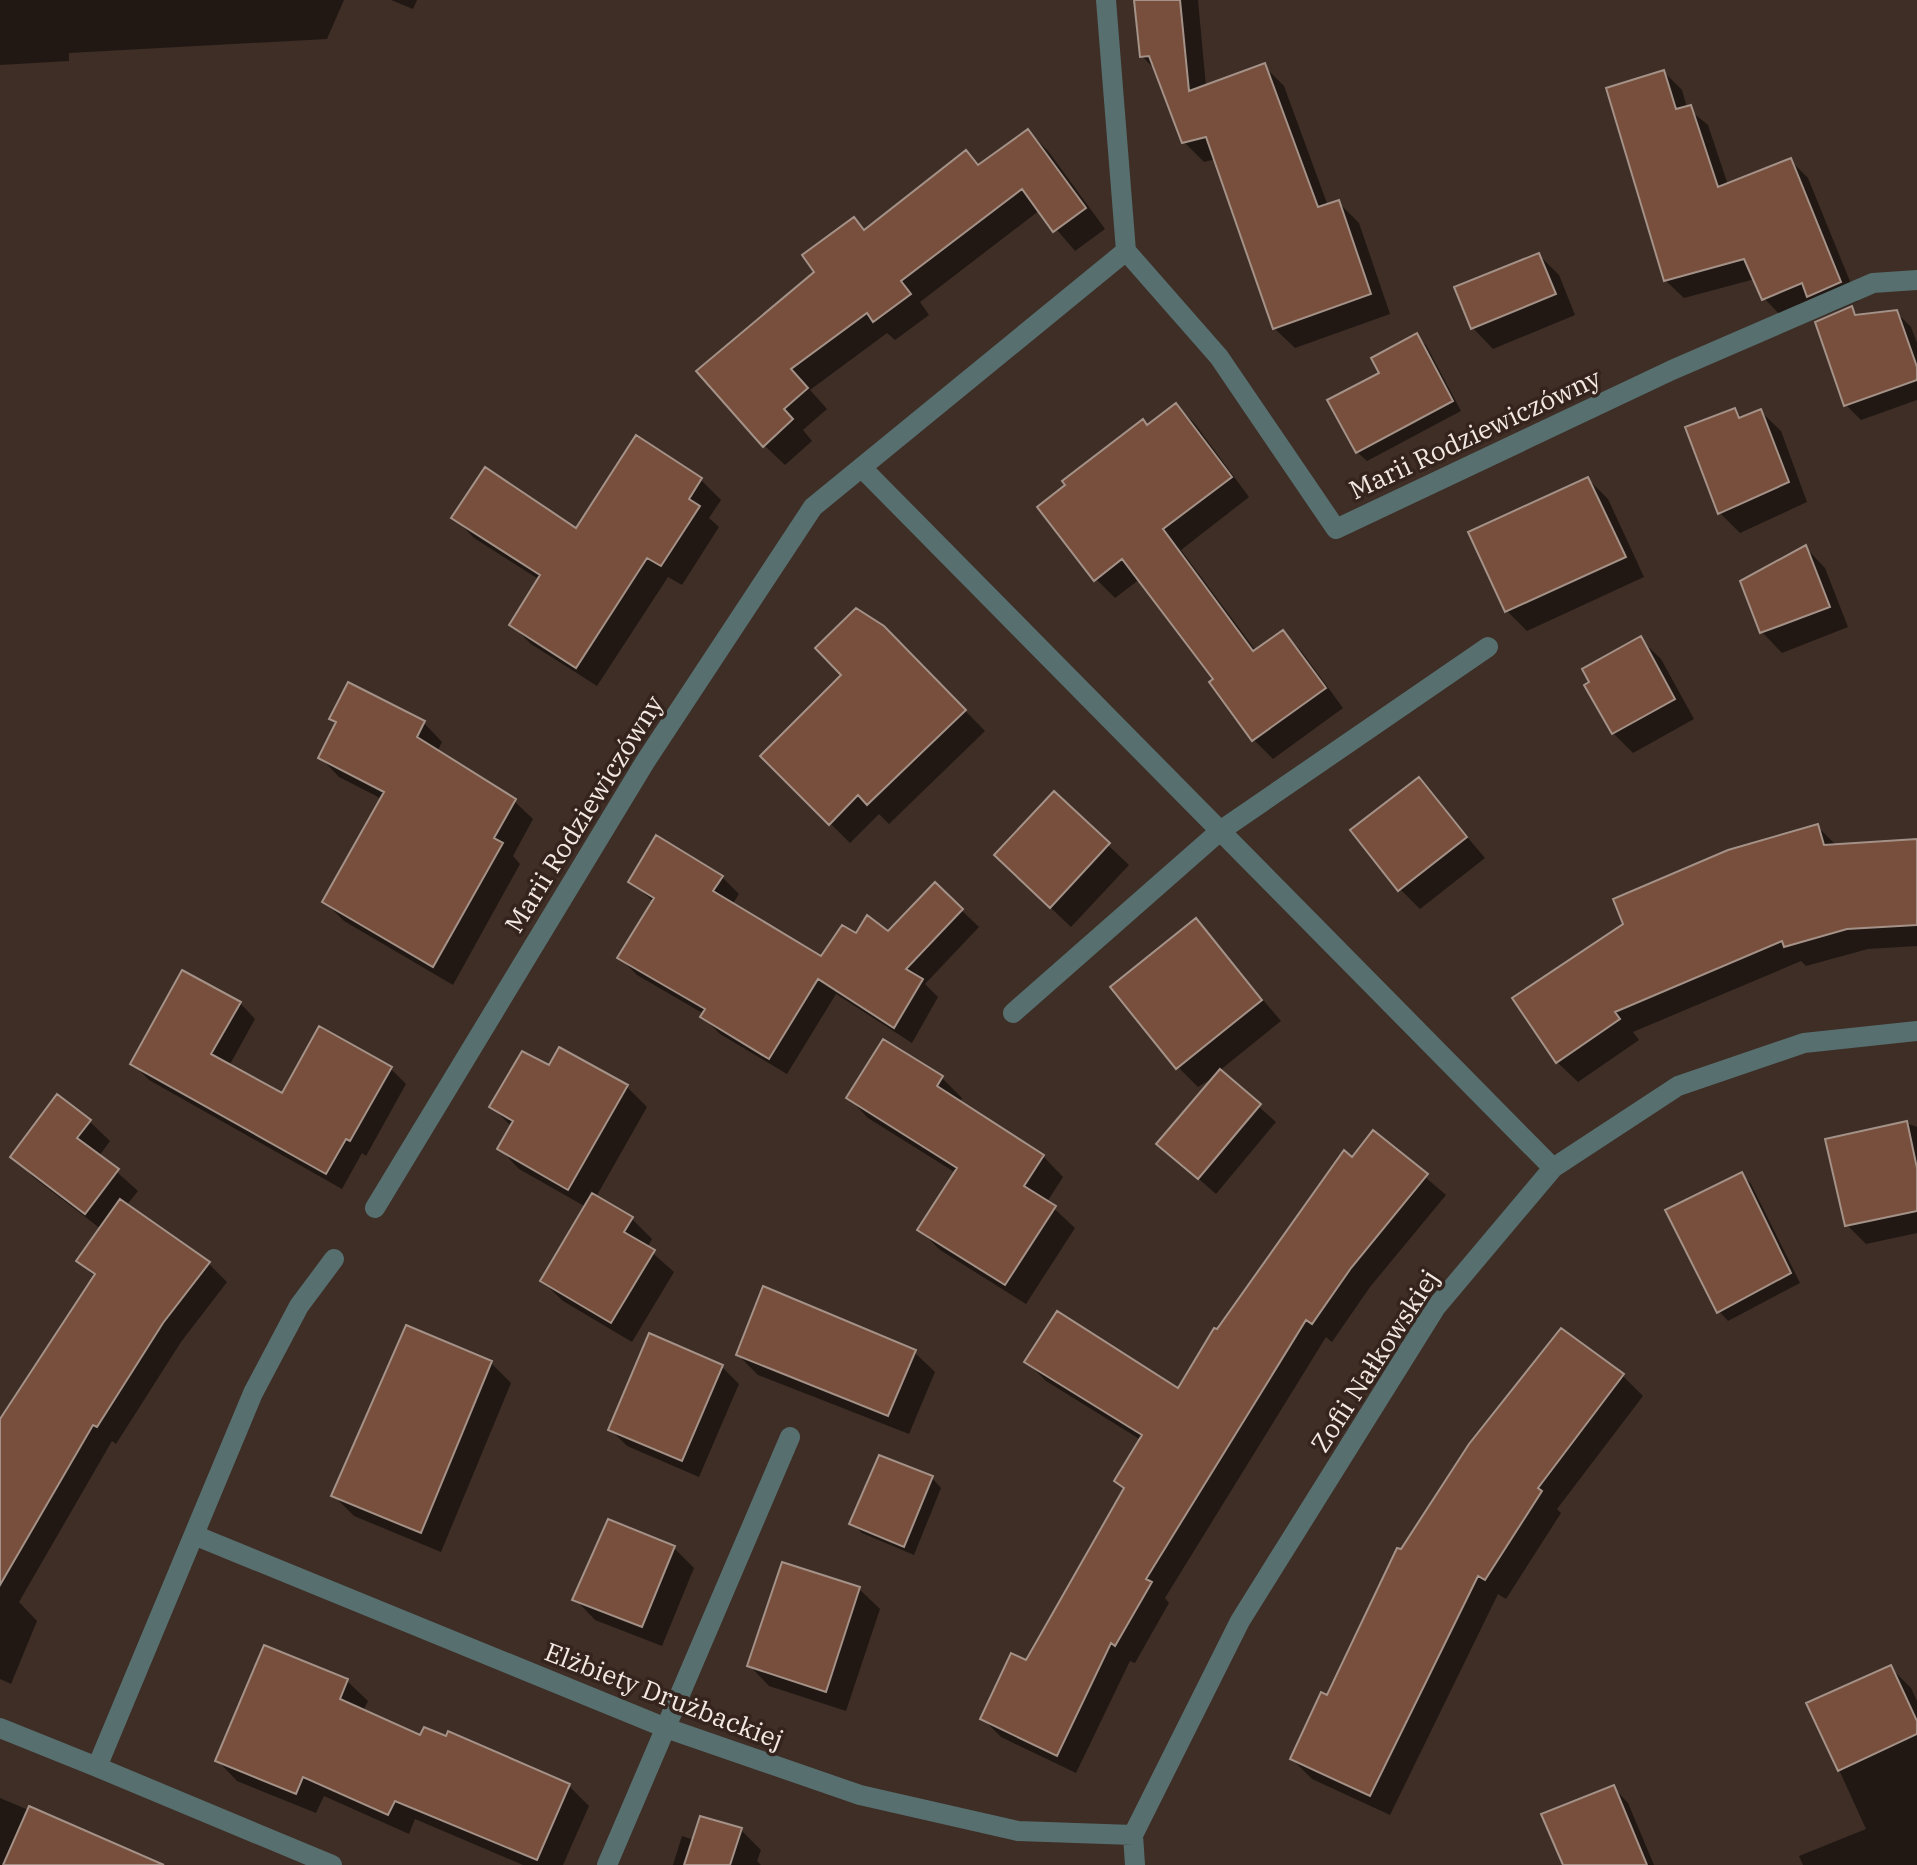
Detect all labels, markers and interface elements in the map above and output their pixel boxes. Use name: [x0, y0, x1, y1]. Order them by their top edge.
street label: Marii Rodziewiczówny: [1343, 360, 1606, 506]
street label: Marii Rodziewiczówny: [496, 688, 670, 938]
street label: Zofii Nałkowskiej: [1302, 1263, 1446, 1458]
street label: Elżbiety Drużbackiej: [540, 1634, 788, 1756]

